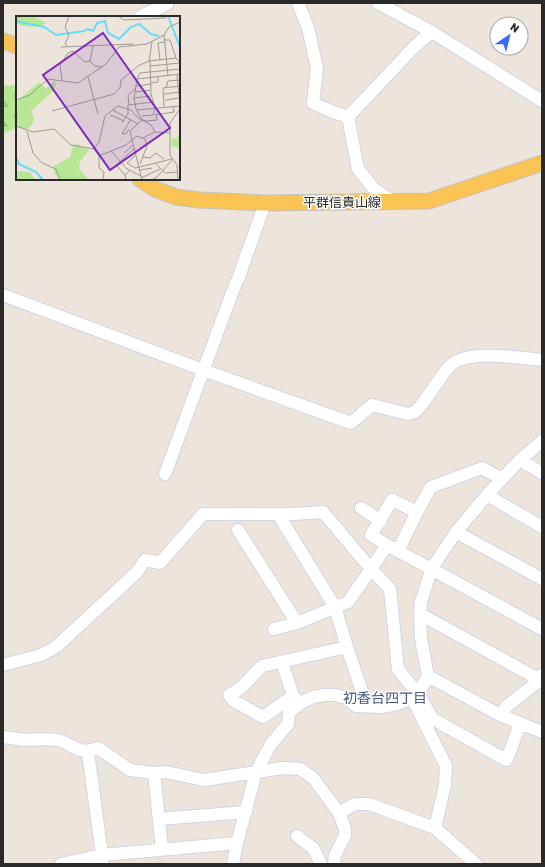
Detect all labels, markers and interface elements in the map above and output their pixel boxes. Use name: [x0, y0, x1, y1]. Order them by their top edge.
inset map: [16, 16, 180, 180]
north arrow: [489, 16, 529, 56]
text: N: [507, 21, 521, 36]
street label: 平群信貴山線: [303, 195, 381, 210]
district label: 初香台四丁目: [343, 690, 427, 707]

